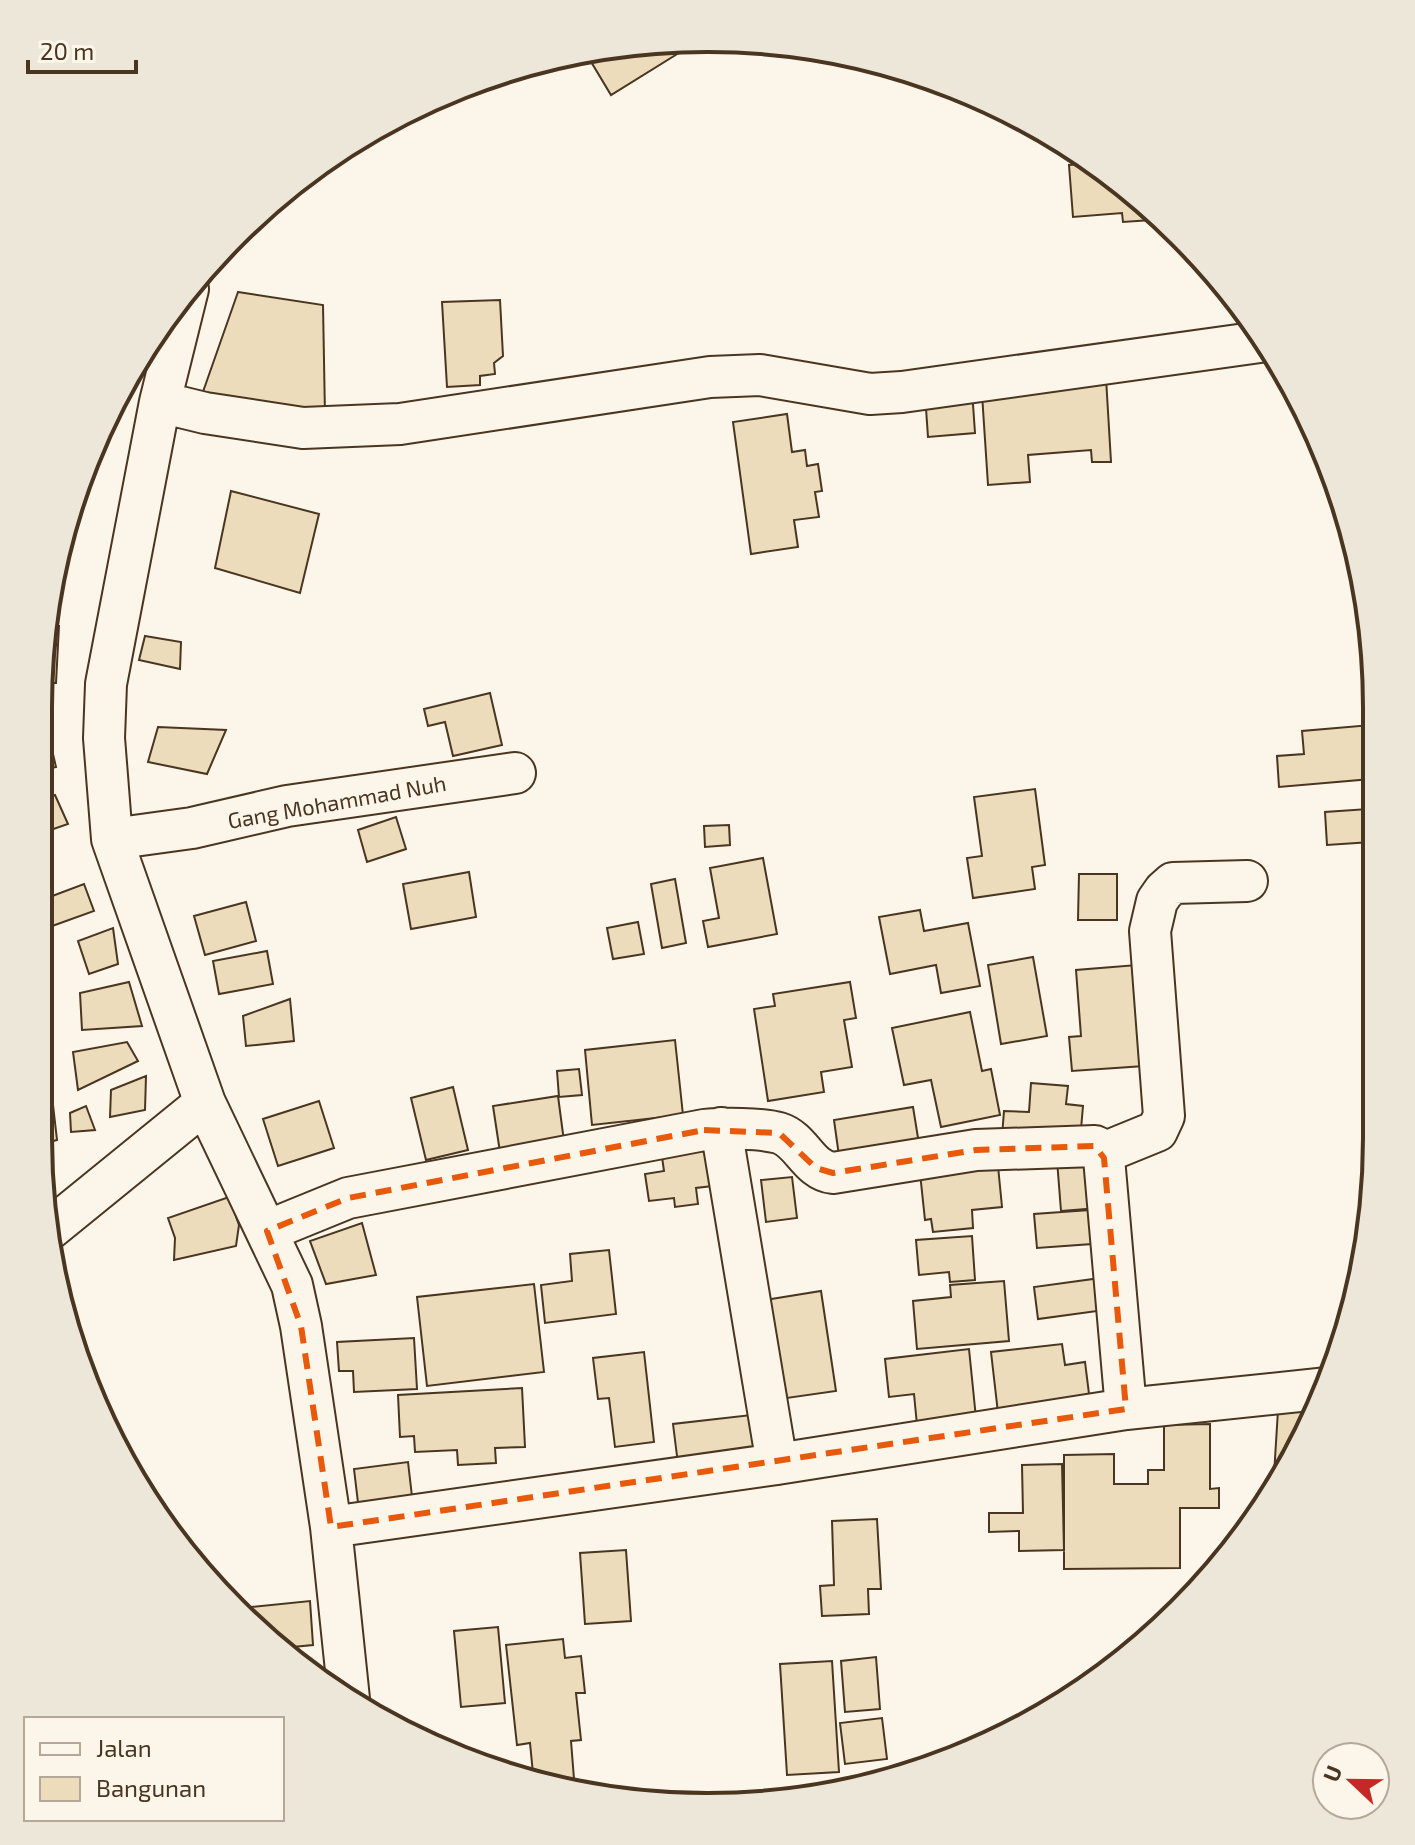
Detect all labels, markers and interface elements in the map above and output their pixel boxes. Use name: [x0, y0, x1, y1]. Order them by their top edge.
scale bar: [28, 24, 136, 74]
text: 20 m: [40, 36, 94, 65]
street label: Gang Mohammad Nuh: [226, 769, 448, 833]
legend: [24, 1717, 284, 1821]
text: Jalan: [96, 1733, 152, 1762]
north arrow: [1311, 1741, 1391, 1821]
text: U: [1317, 1761, 1346, 1785]
text: Bangunan: [96, 1773, 206, 1802]

